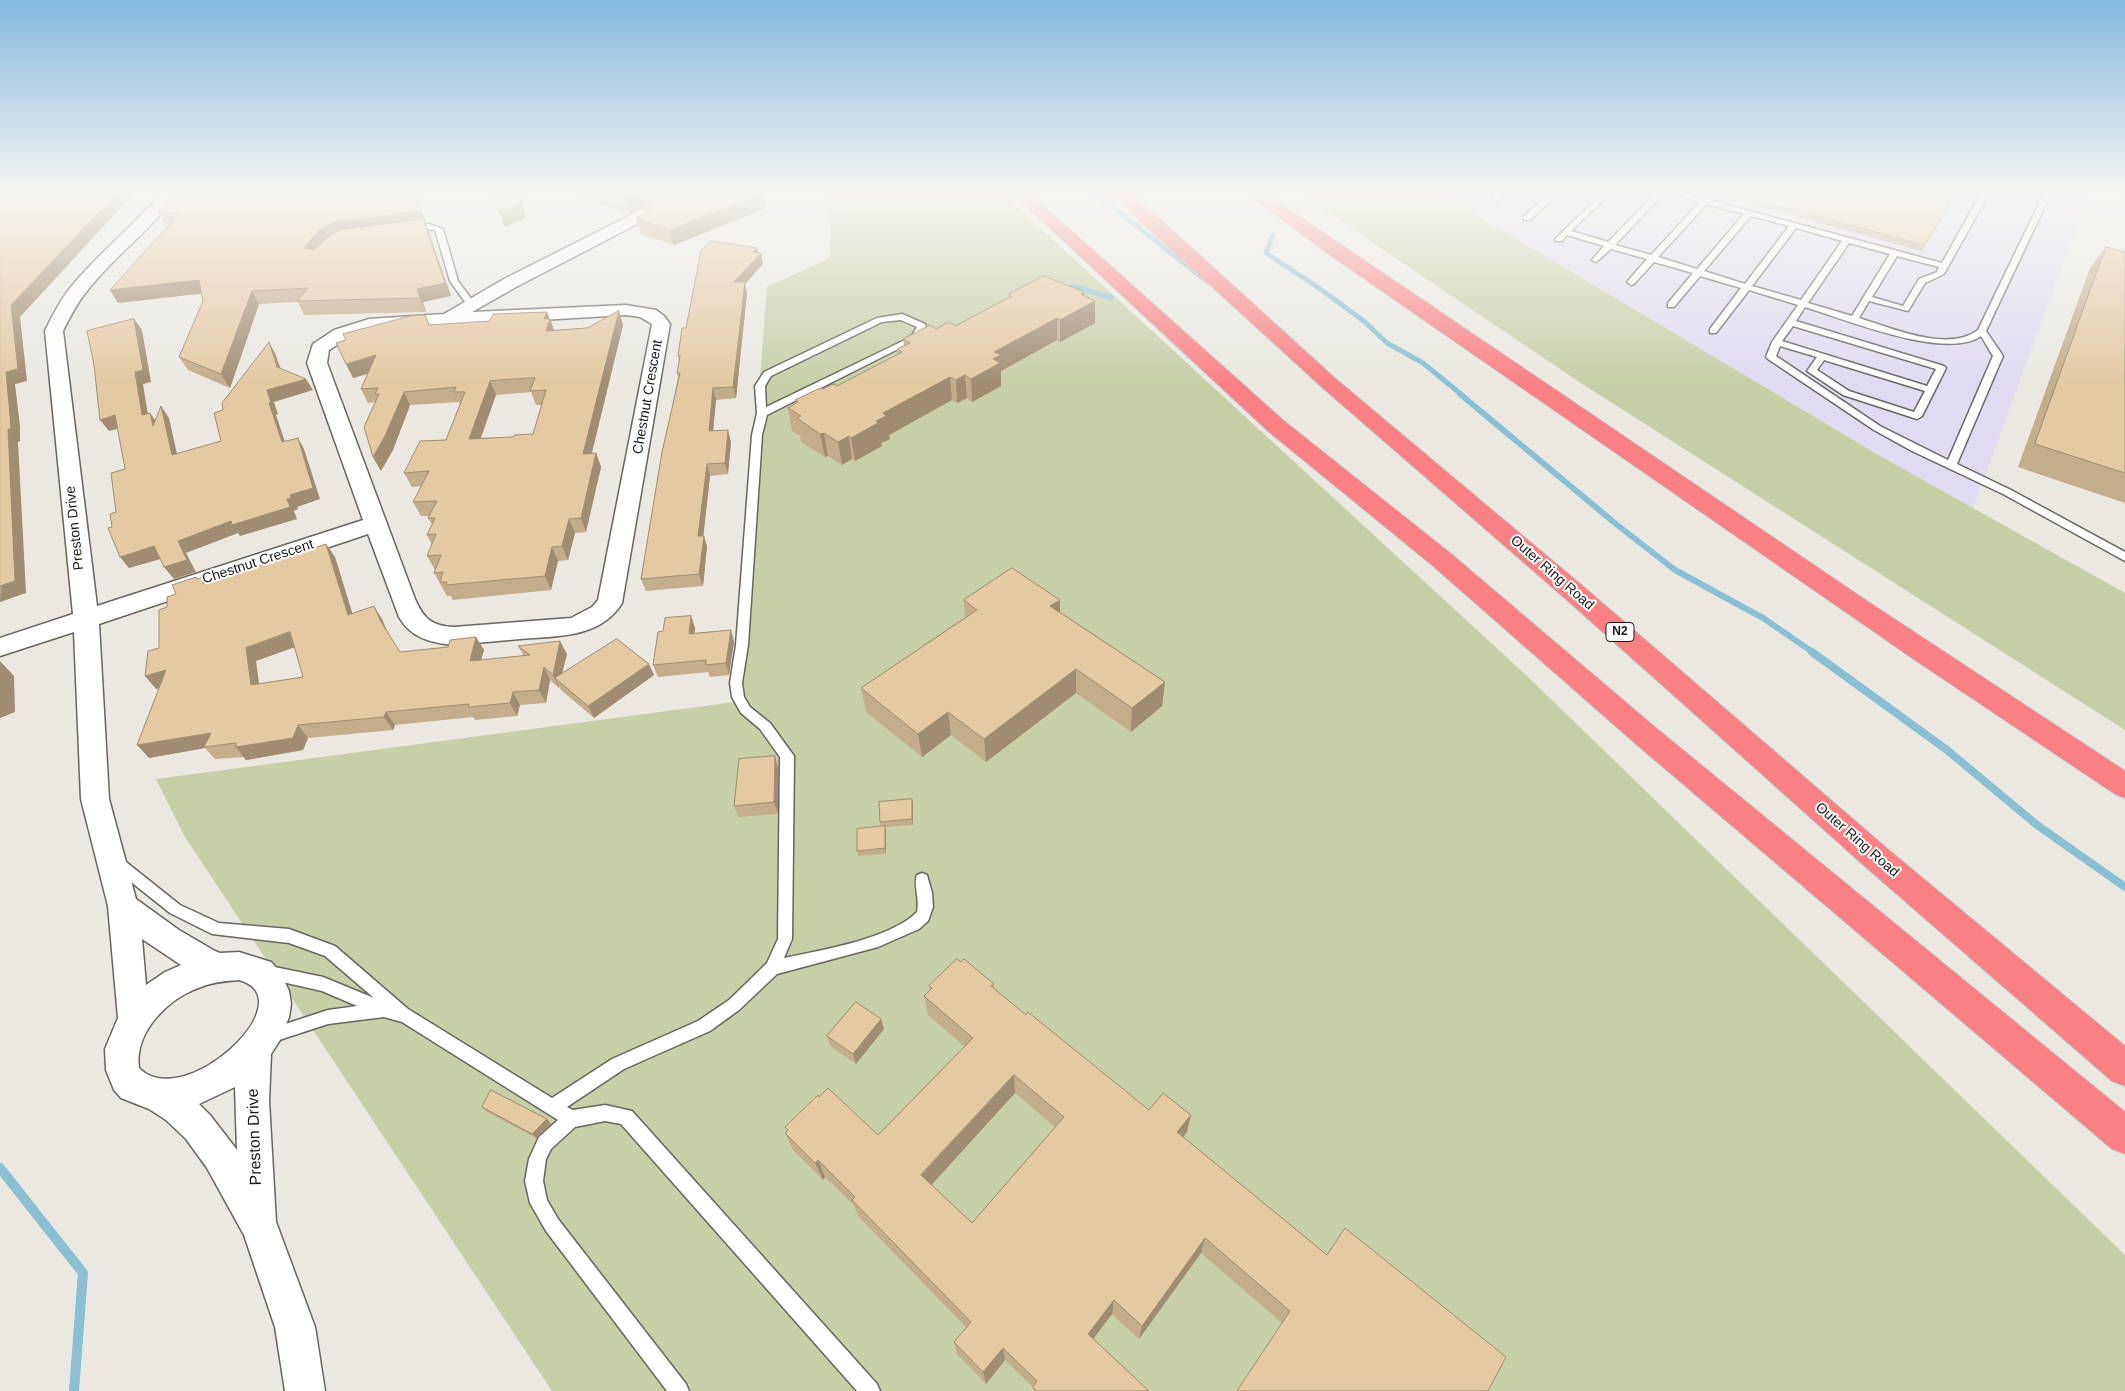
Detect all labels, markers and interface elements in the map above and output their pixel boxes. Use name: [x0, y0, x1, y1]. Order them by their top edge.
street label: Chestnut Crescent: [630, 338, 666, 456]
street label: Preston Drive: [62, 485, 88, 571]
street label: Outer Ring Road: [1507, 532, 1597, 614]
street label: Chestnut Crescent: [200, 536, 316, 588]
road number: N2: [1606, 622, 1634, 642]
street label: Outer Ring Road: [1812, 799, 1902, 881]
street label: Preston Drive: [244, 1088, 266, 1186]

